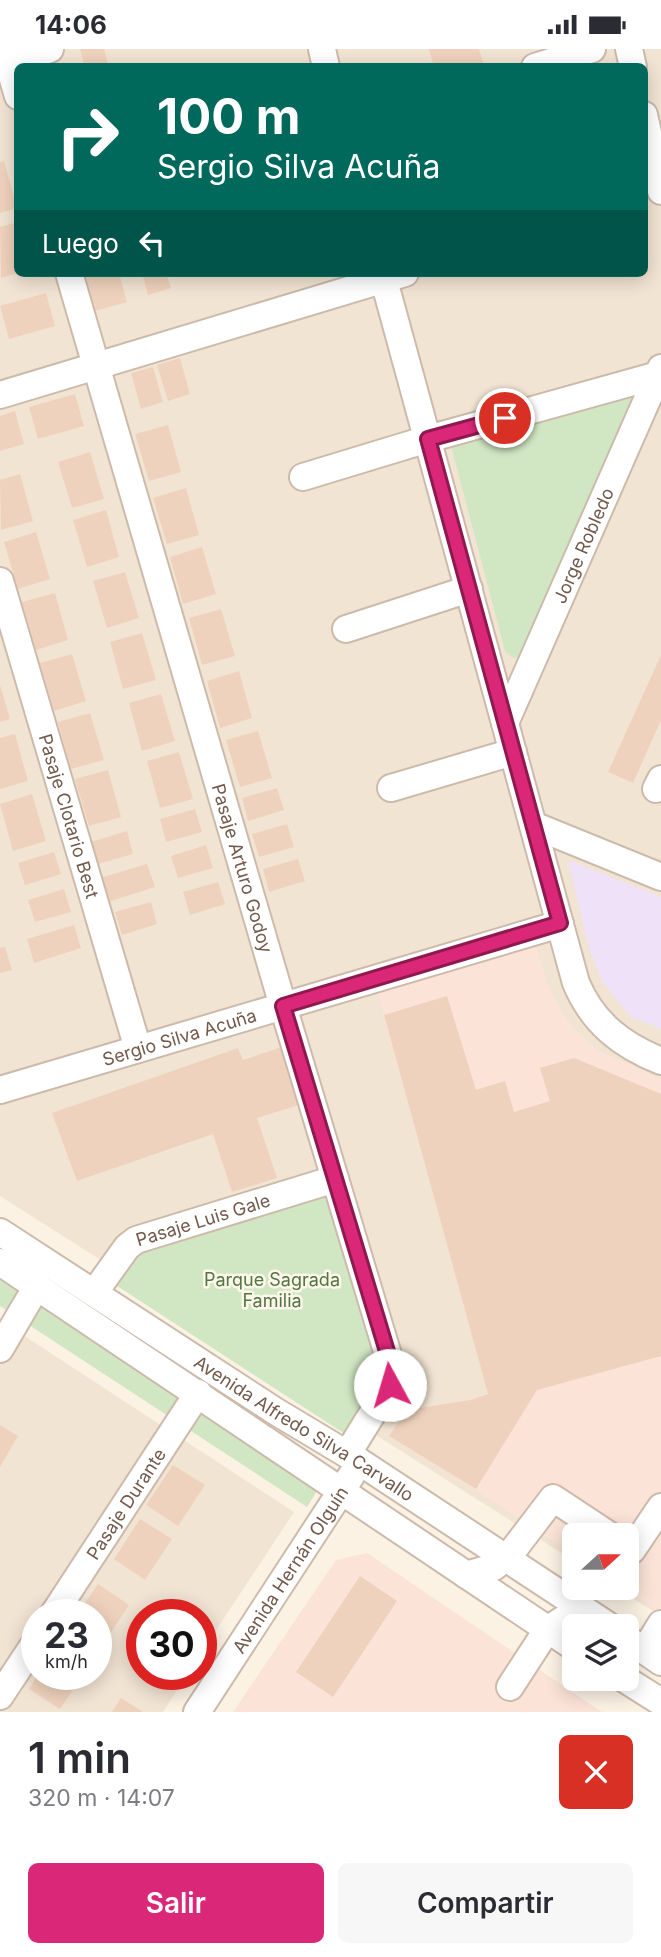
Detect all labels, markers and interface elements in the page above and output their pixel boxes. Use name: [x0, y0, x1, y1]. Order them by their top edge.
text: 14:06: [35, 9, 107, 40]
text: 100 m: [157, 87, 301, 146]
icon: right: [42, 91, 133, 182]
text: Sergio Silva Acuña: [157, 147, 440, 186]
icon: left: [133, 224, 171, 262]
text: Luego: [42, 228, 119, 259]
pin: [475, 388, 535, 448]
icon: arrive: [486, 399, 524, 437]
street label: Jorge Robledo: [548, 484, 618, 606]
street label: Pasaje Clotario Best: [35, 731, 104, 901]
street label: Pasaje Arturo Godoy: [208, 781, 277, 955]
street label: Sergio Silva Acuña: [100, 1004, 259, 1070]
street label: Pasaje Luis Gale: [133, 1189, 273, 1250]
park label: Parque Sagrada Familia: [204, 1269, 340, 1311]
position arrow: [353, 1348, 427, 1422]
street label: Avenida Alfredo Silva Carvallo: [191, 1351, 418, 1505]
street label: Pasaje Durante: [82, 1444, 170, 1563]
street label: Avenida Hernán Olguín: [228, 1482, 352, 1657]
north arrow: [562, 1523, 639, 1599]
map controls: [562, 1523, 639, 1691]
speed limit sign: 30: [126, 1599, 217, 1690]
text: 23: [44, 1614, 89, 1656]
button: layers: [562, 1614, 639, 1691]
text: km/h: [45, 1651, 88, 1672]
text: 1 min: [28, 1732, 131, 1783]
button: close: [559, 1735, 633, 1809]
text: 320 m · 14:07: [28, 1784, 175, 1812]
button: Salir: [28, 1863, 324, 1943]
button: Compartir: [338, 1863, 633, 1943]

